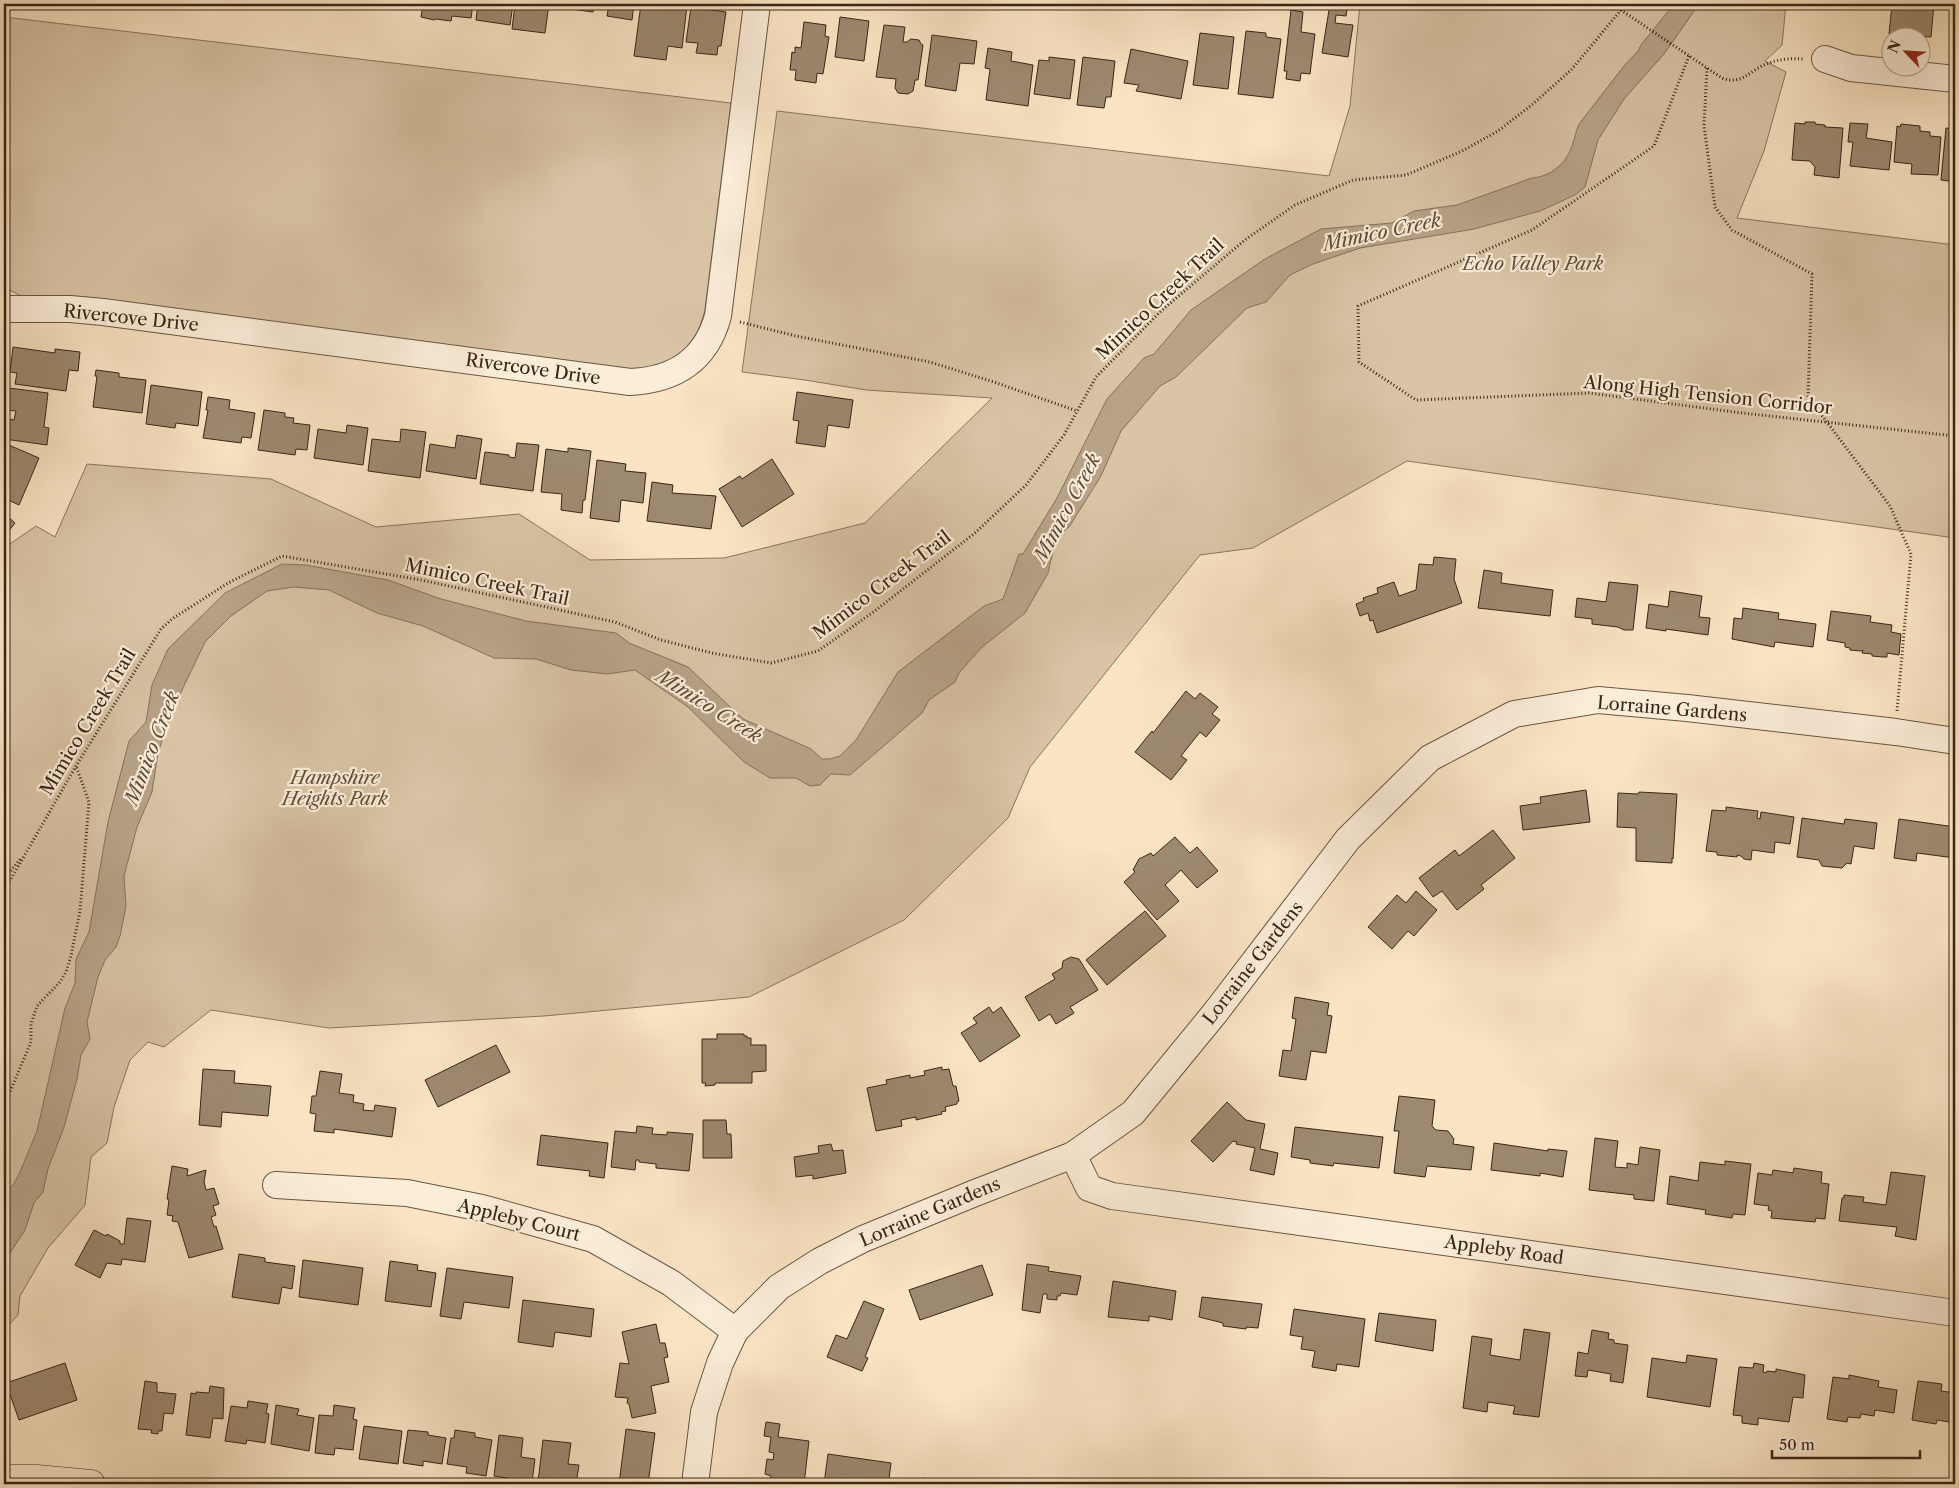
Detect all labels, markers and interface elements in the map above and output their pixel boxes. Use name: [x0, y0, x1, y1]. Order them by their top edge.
north arrow: [1882, 28, 1932, 78]
text: N: [1883, 37, 1905, 56]
water label: Mimico Creek: [1319, 208, 1443, 256]
street label: Mimico Creek Trail: [1091, 234, 1229, 364]
park label: Echo Valley Park: [1461, 253, 1604, 275]
street label: Rivercove Drive: [62, 300, 200, 336]
street label: Rivercove Drive: [464, 349, 602, 389]
street label: Along High Tension Corridor: [1582, 371, 1834, 419]
water label: Mimico Creek: [1028, 450, 1105, 568]
street label: Mimico Creek Trail: [809, 526, 955, 644]
street label: Mimico Creek Trail: [403, 554, 571, 610]
street label: Mimico Creek Trail: [36, 645, 140, 799]
water label: Mimico Creek: [650, 663, 766, 748]
water label: Mimico Creek: [119, 688, 184, 810]
street label: Lorraine Gardens: [1596, 691, 1748, 727]
park label: Hampshire Heights Park: [280, 767, 389, 810]
street label: Lorraine Gardens: [1198, 897, 1308, 1029]
street label: Lorraine Gardens: [856, 1172, 1004, 1252]
street label: Appleby Court: [454, 1194, 583, 1246]
street label: Appleby Road: [1442, 1231, 1565, 1269]
scale bar: [1772, 1428, 1919, 1460]
text: 50 m: [1779, 1435, 1815, 1454]

